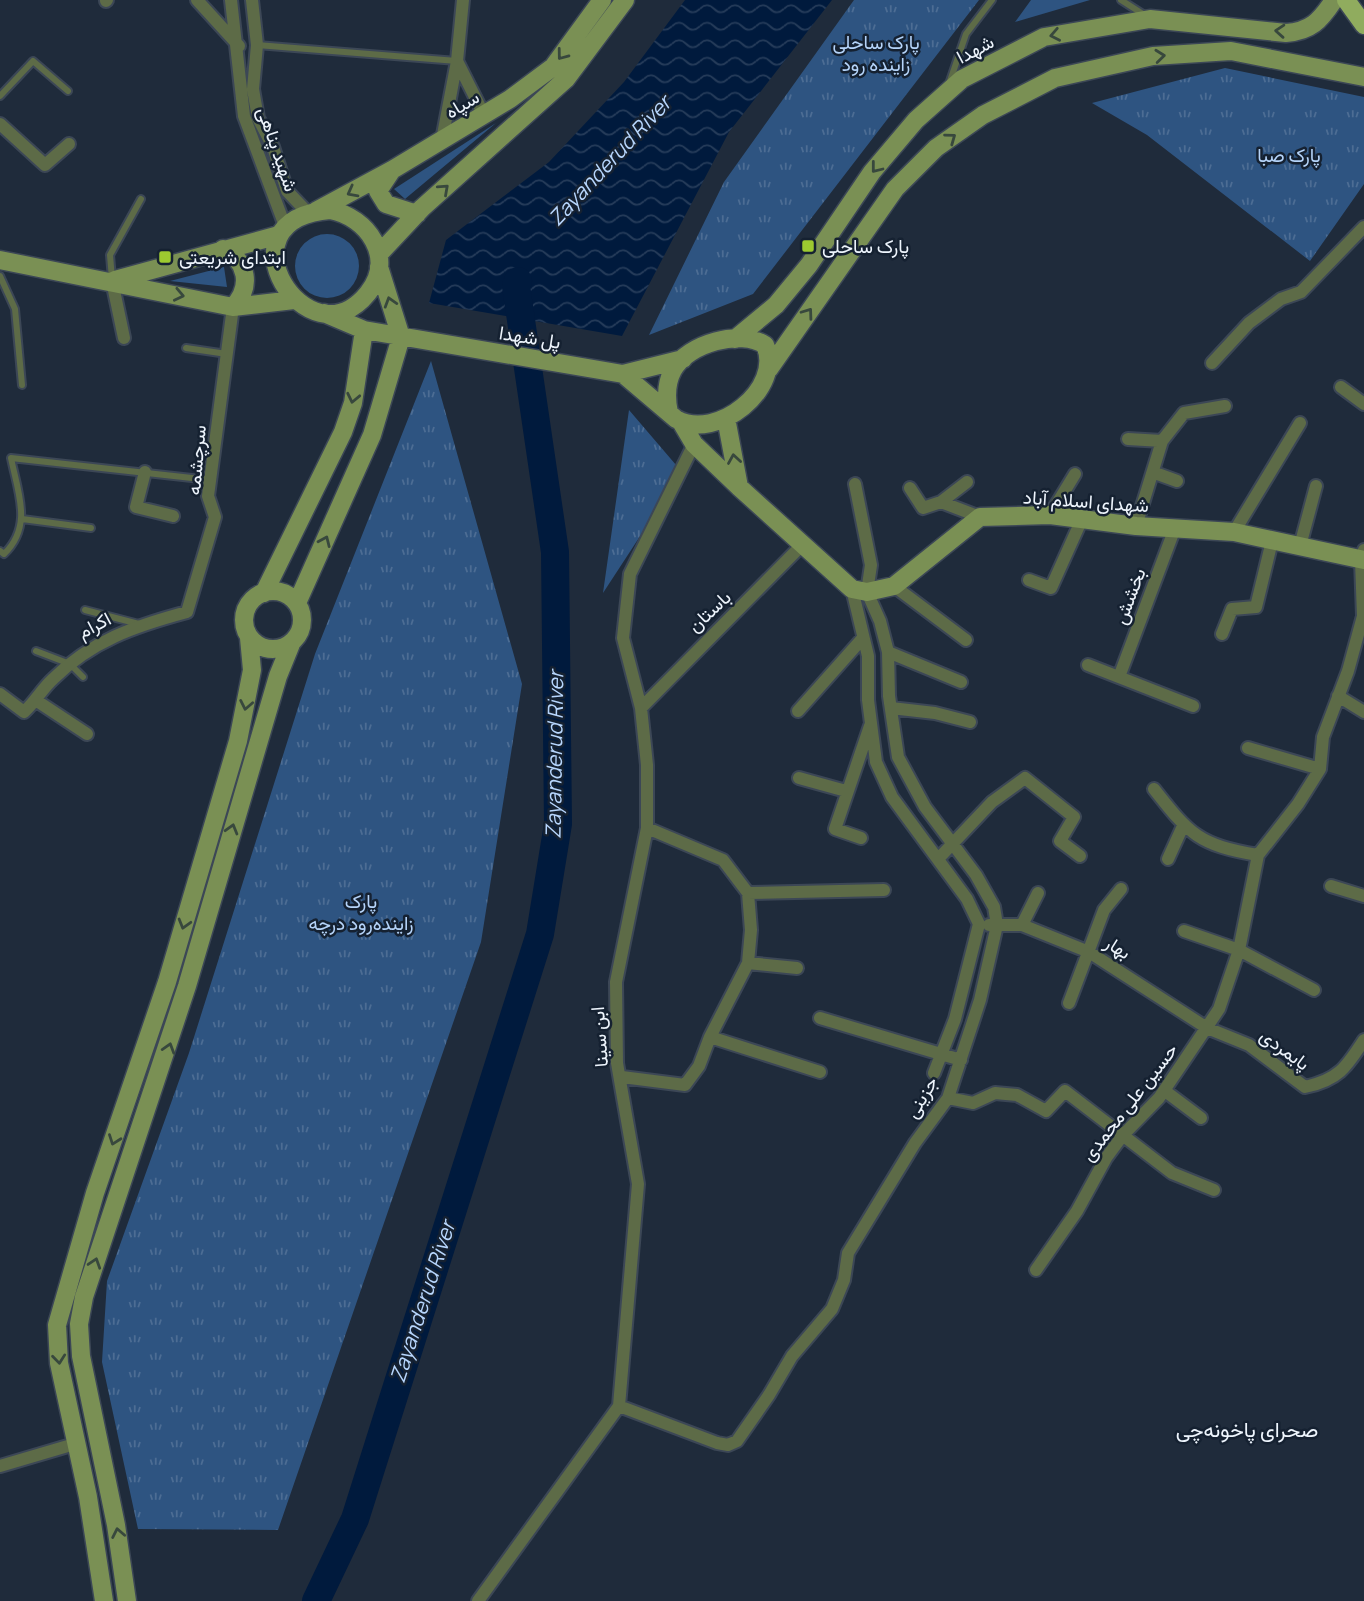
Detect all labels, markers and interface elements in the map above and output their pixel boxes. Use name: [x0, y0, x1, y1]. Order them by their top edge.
one-way arrow: [1274, 24, 1285, 39]
one-way arrow: [1049, 27, 1061, 42]
street label: شهدا: [952, 28, 998, 70]
park label: پارک ساحلی زاینده رود: [832, 29, 920, 77]
one-way arrow: [558, 47, 570, 60]
one-way arrow: [1155, 49, 1166, 64]
street label: سپاه: [440, 84, 485, 125]
water label: Zayanderud River: [542, 87, 679, 231]
street label: شهید پناهی: [250, 103, 305, 195]
one-way arrow: [943, 134, 956, 146]
park label: پارک صبا: [1257, 142, 1321, 169]
one-way arrow: [871, 161, 884, 173]
one-way arrow: [346, 184, 359, 197]
one-way arrow: [436, 184, 449, 197]
place label: پارک ساحلی: [822, 233, 909, 260]
marker: پارک ساحلی: [800, 238, 816, 254]
place label: ابتدای شریعتی: [179, 244, 286, 270]
marker: ابتدای شریعتی: [157, 249, 173, 265]
one-way arrow: [173, 287, 185, 302]
one-way arrow: [384, 296, 399, 308]
one-way arrow: [800, 308, 812, 321]
street label: پل شهدا: [497, 319, 563, 356]
one-way arrow: [347, 392, 362, 404]
street label: سرچشمه: [180, 424, 213, 496]
one-way arrow: [727, 453, 742, 465]
street label: شهدای اسلام آباد: [1022, 484, 1150, 518]
one-way arrow: [317, 536, 331, 548]
street label: بخشش: [1106, 564, 1152, 628]
street label: باستان: [682, 584, 736, 638]
street label: اکرام: [73, 605, 115, 645]
water label: Zayanderud River: [539, 668, 570, 839]
one-way arrow: [239, 699, 254, 711]
one-way arrow: [224, 823, 239, 835]
park label: پارک زاینده‌رود درچه: [308, 888, 414, 937]
one-way arrow: [178, 918, 193, 930]
street label: بهار: [1099, 928, 1136, 965]
street label: ابن سینا: [584, 1006, 614, 1068]
street label: پایمردی: [1254, 1022, 1315, 1077]
street label: حسین علی محمدی: [1075, 1038, 1183, 1166]
one-way arrow: [160, 1042, 175, 1054]
street label: جزینی: [898, 1071, 944, 1123]
one-way arrow: [108, 1134, 122, 1146]
water label: Zayanderud River: [383, 1215, 462, 1386]
one-way arrow: [87, 1257, 102, 1269]
one-way arrow: [51, 1354, 66, 1365]
district label: صحرای پاخونه‌چی: [1176, 1415, 1318, 1444]
one-way arrow: [111, 1527, 126, 1539]

